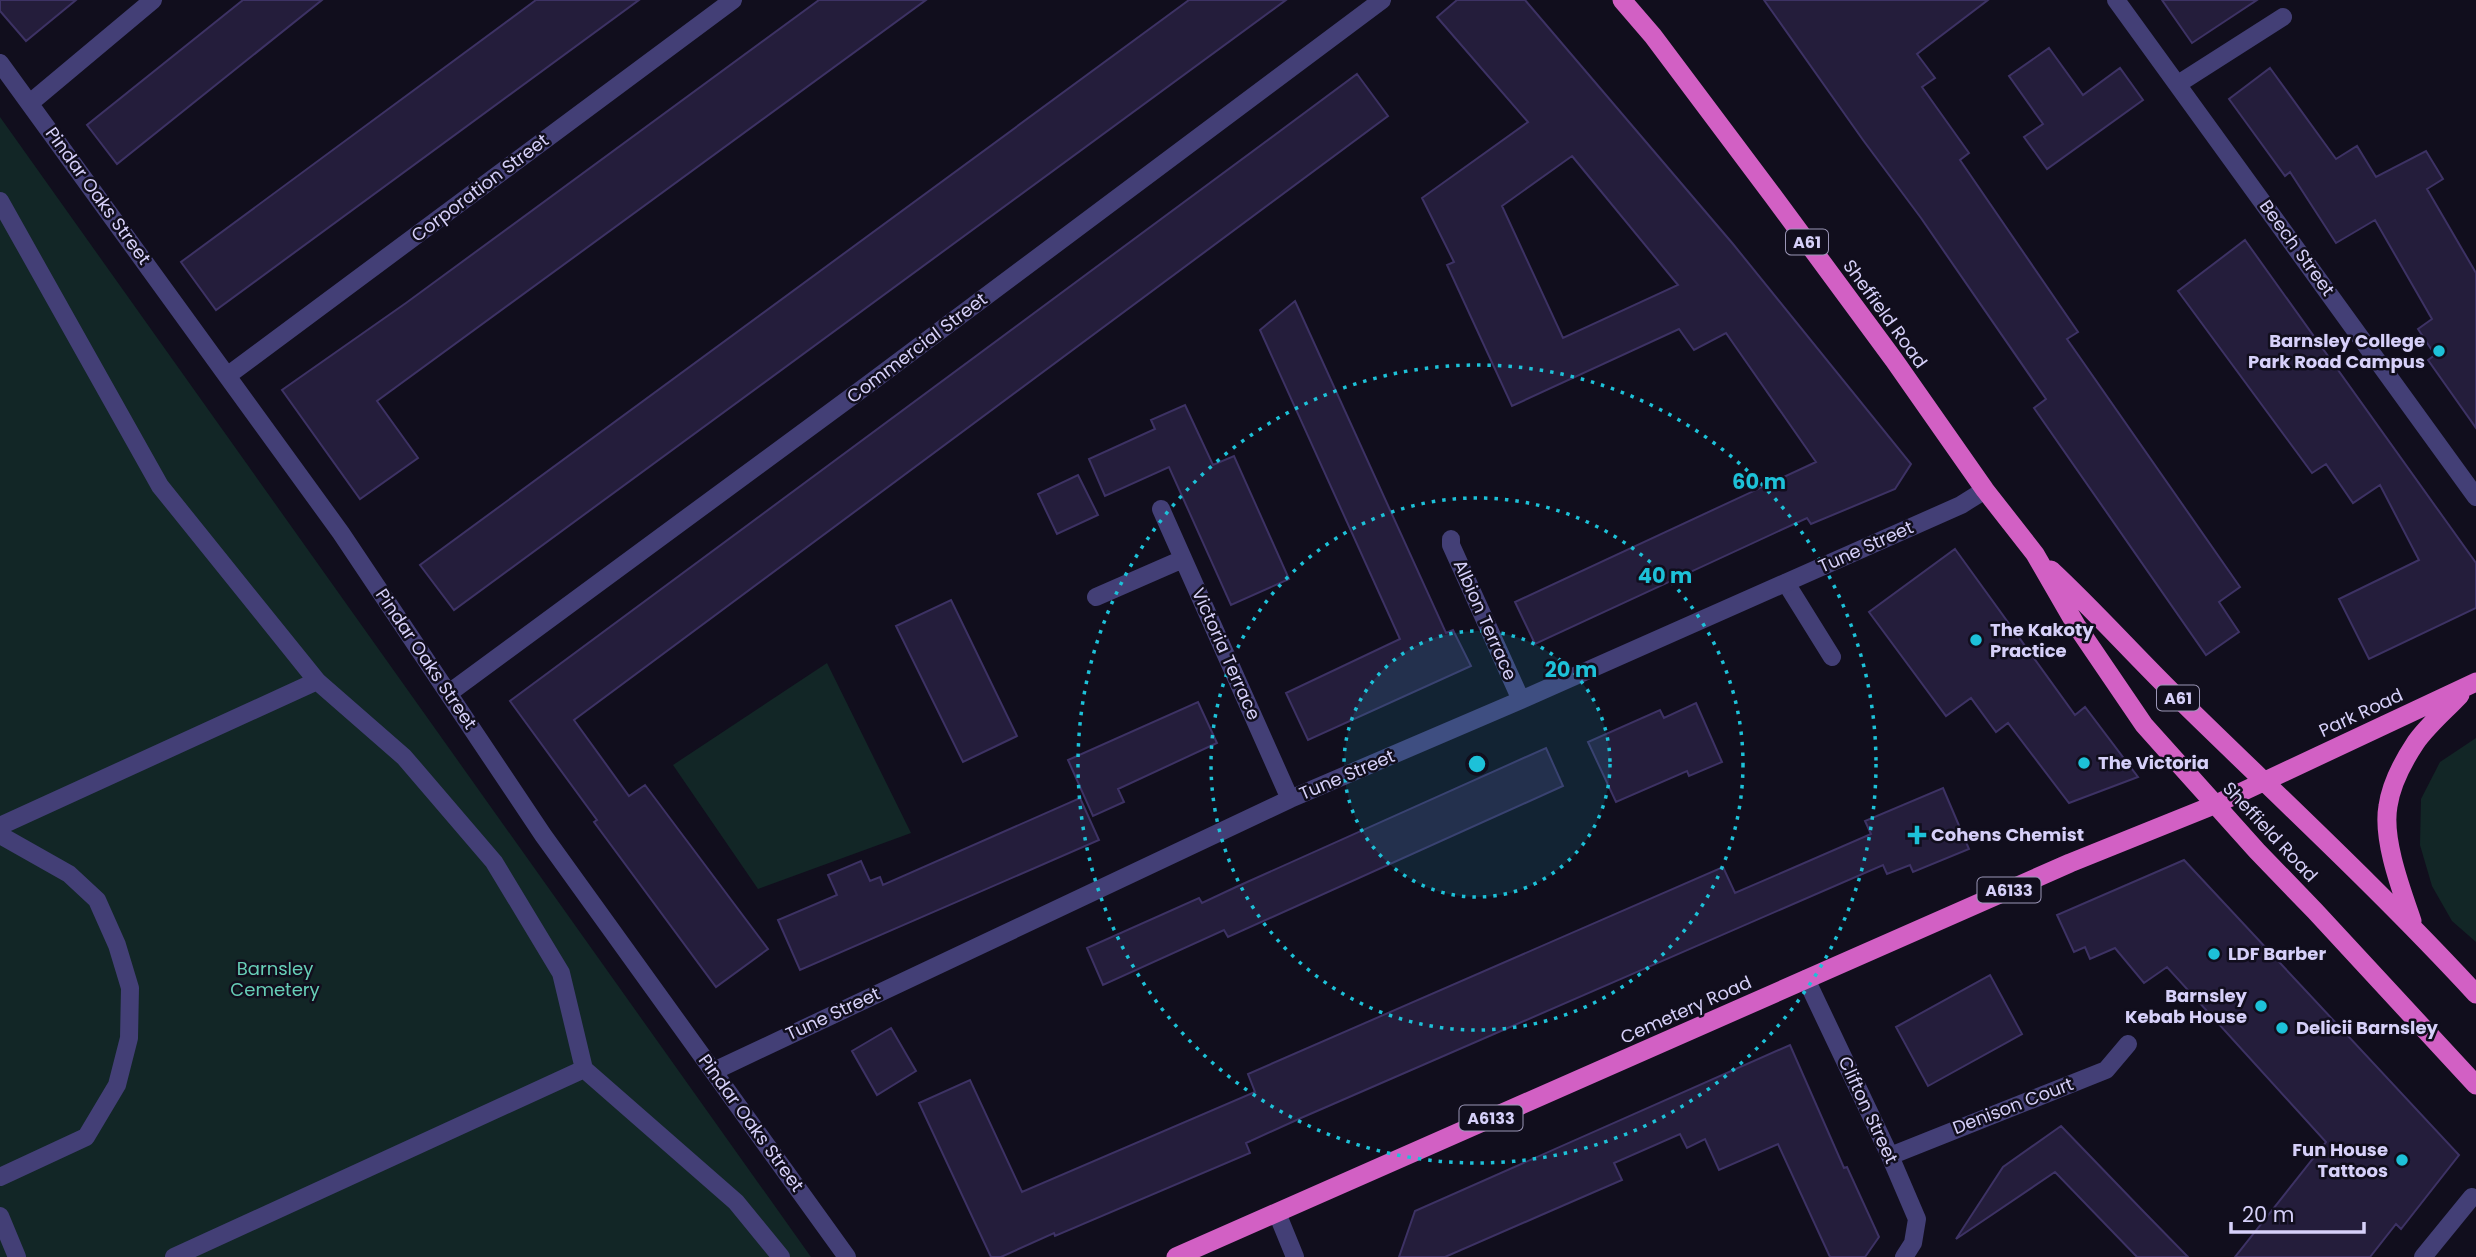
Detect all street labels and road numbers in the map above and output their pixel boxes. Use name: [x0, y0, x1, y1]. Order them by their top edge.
street label: Pindar Oaks Street: [40, 122, 157, 270]
street label: Corporation Street: [406, 128, 554, 248]
street label: Beech Street: [2254, 195, 2341, 301]
road number: A61: [1786, 230, 1828, 254]
street label: Sheffield Road: [1837, 254, 1933, 373]
street label: Commercial Street: [841, 287, 992, 409]
street label: Tune Street: [1814, 514, 1917, 579]
street label: Albion Terrace: [1448, 556, 1523, 684]
street label: Pindar Oaks Street: [370, 583, 483, 734]
street label: Victoria Terrace: [1186, 584, 1267, 724]
street label: Park Road: [2315, 682, 2407, 743]
road number: A61: [2157, 685, 2199, 710]
street label: Tune Street: [1295, 743, 1398, 806]
street label: Sheffield Road: [2217, 776, 2323, 887]
road number: A6133: [1978, 877, 2040, 902]
street label: Cemetery Road: [1616, 969, 1755, 1050]
street label: Tune Street: [782, 981, 884, 1046]
street label: Pindar Oaks Street: [693, 1049, 810, 1197]
street label: Clifton Street: [1833, 1052, 1904, 1168]
street label: Denison Court: [1949, 1071, 2077, 1140]
road number: A6133: [1460, 1106, 1522, 1130]

